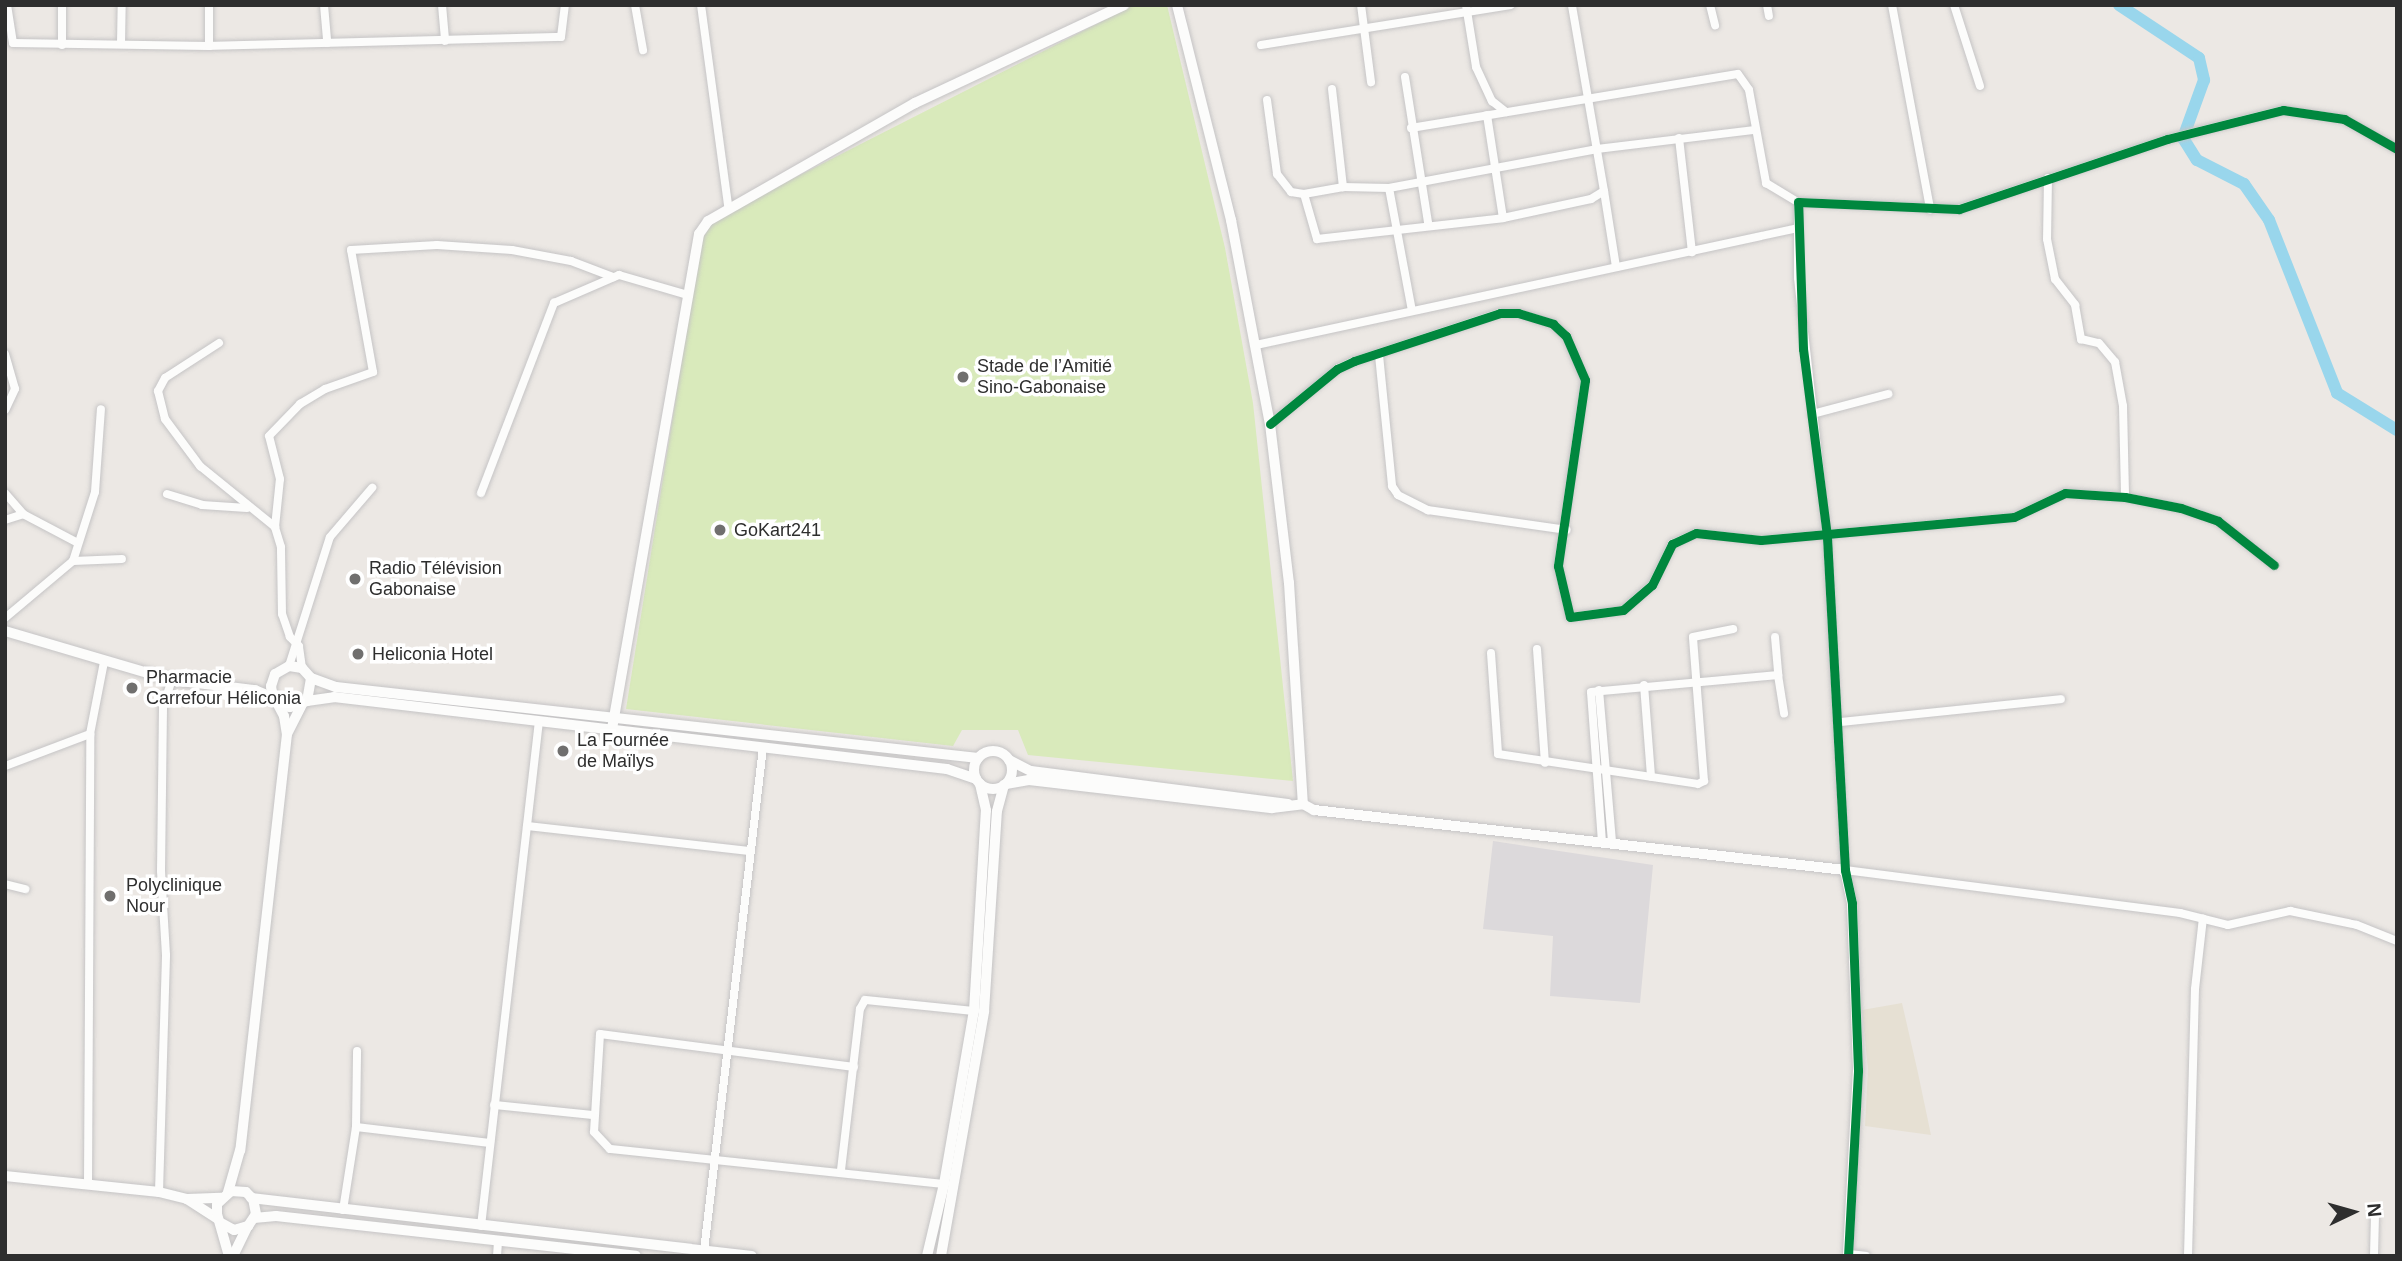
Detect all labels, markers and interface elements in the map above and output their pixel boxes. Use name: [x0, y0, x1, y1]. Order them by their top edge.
place label: Stade de l’Amitié Sino-Gabonaise: [977, 356, 1112, 398]
marker: Stade de l’Amitié Sino-Gabonaise: [955, 369, 971, 385]
place label: GoKart241: [734, 519, 821, 541]
marker: GoKart241: [712, 522, 728, 538]
place label: Radio Télévision Gabonaise: [369, 558, 502, 600]
marker: Radio Télévision Gabonaise: [347, 571, 363, 587]
place label: Heliconia Hotel: [372, 643, 493, 665]
marker: Heliconia Hotel: [350, 646, 366, 662]
place label: Pharmacie Carrefour Héliconia: [146, 667, 301, 710]
marker: Pharmacie Carrefour Héliconia: [124, 680, 140, 696]
place label: La Fournée de Maïlys: [577, 730, 669, 772]
marker: La Fournée de Maïlys: [555, 743, 571, 759]
place label: Polyclinique Nour: [126, 875, 222, 917]
marker: Polyclinique Nour: [100, 886, 120, 906]
north arrow: [2318, 1177, 2388, 1247]
text: N: [2363, 1202, 2385, 1218]

